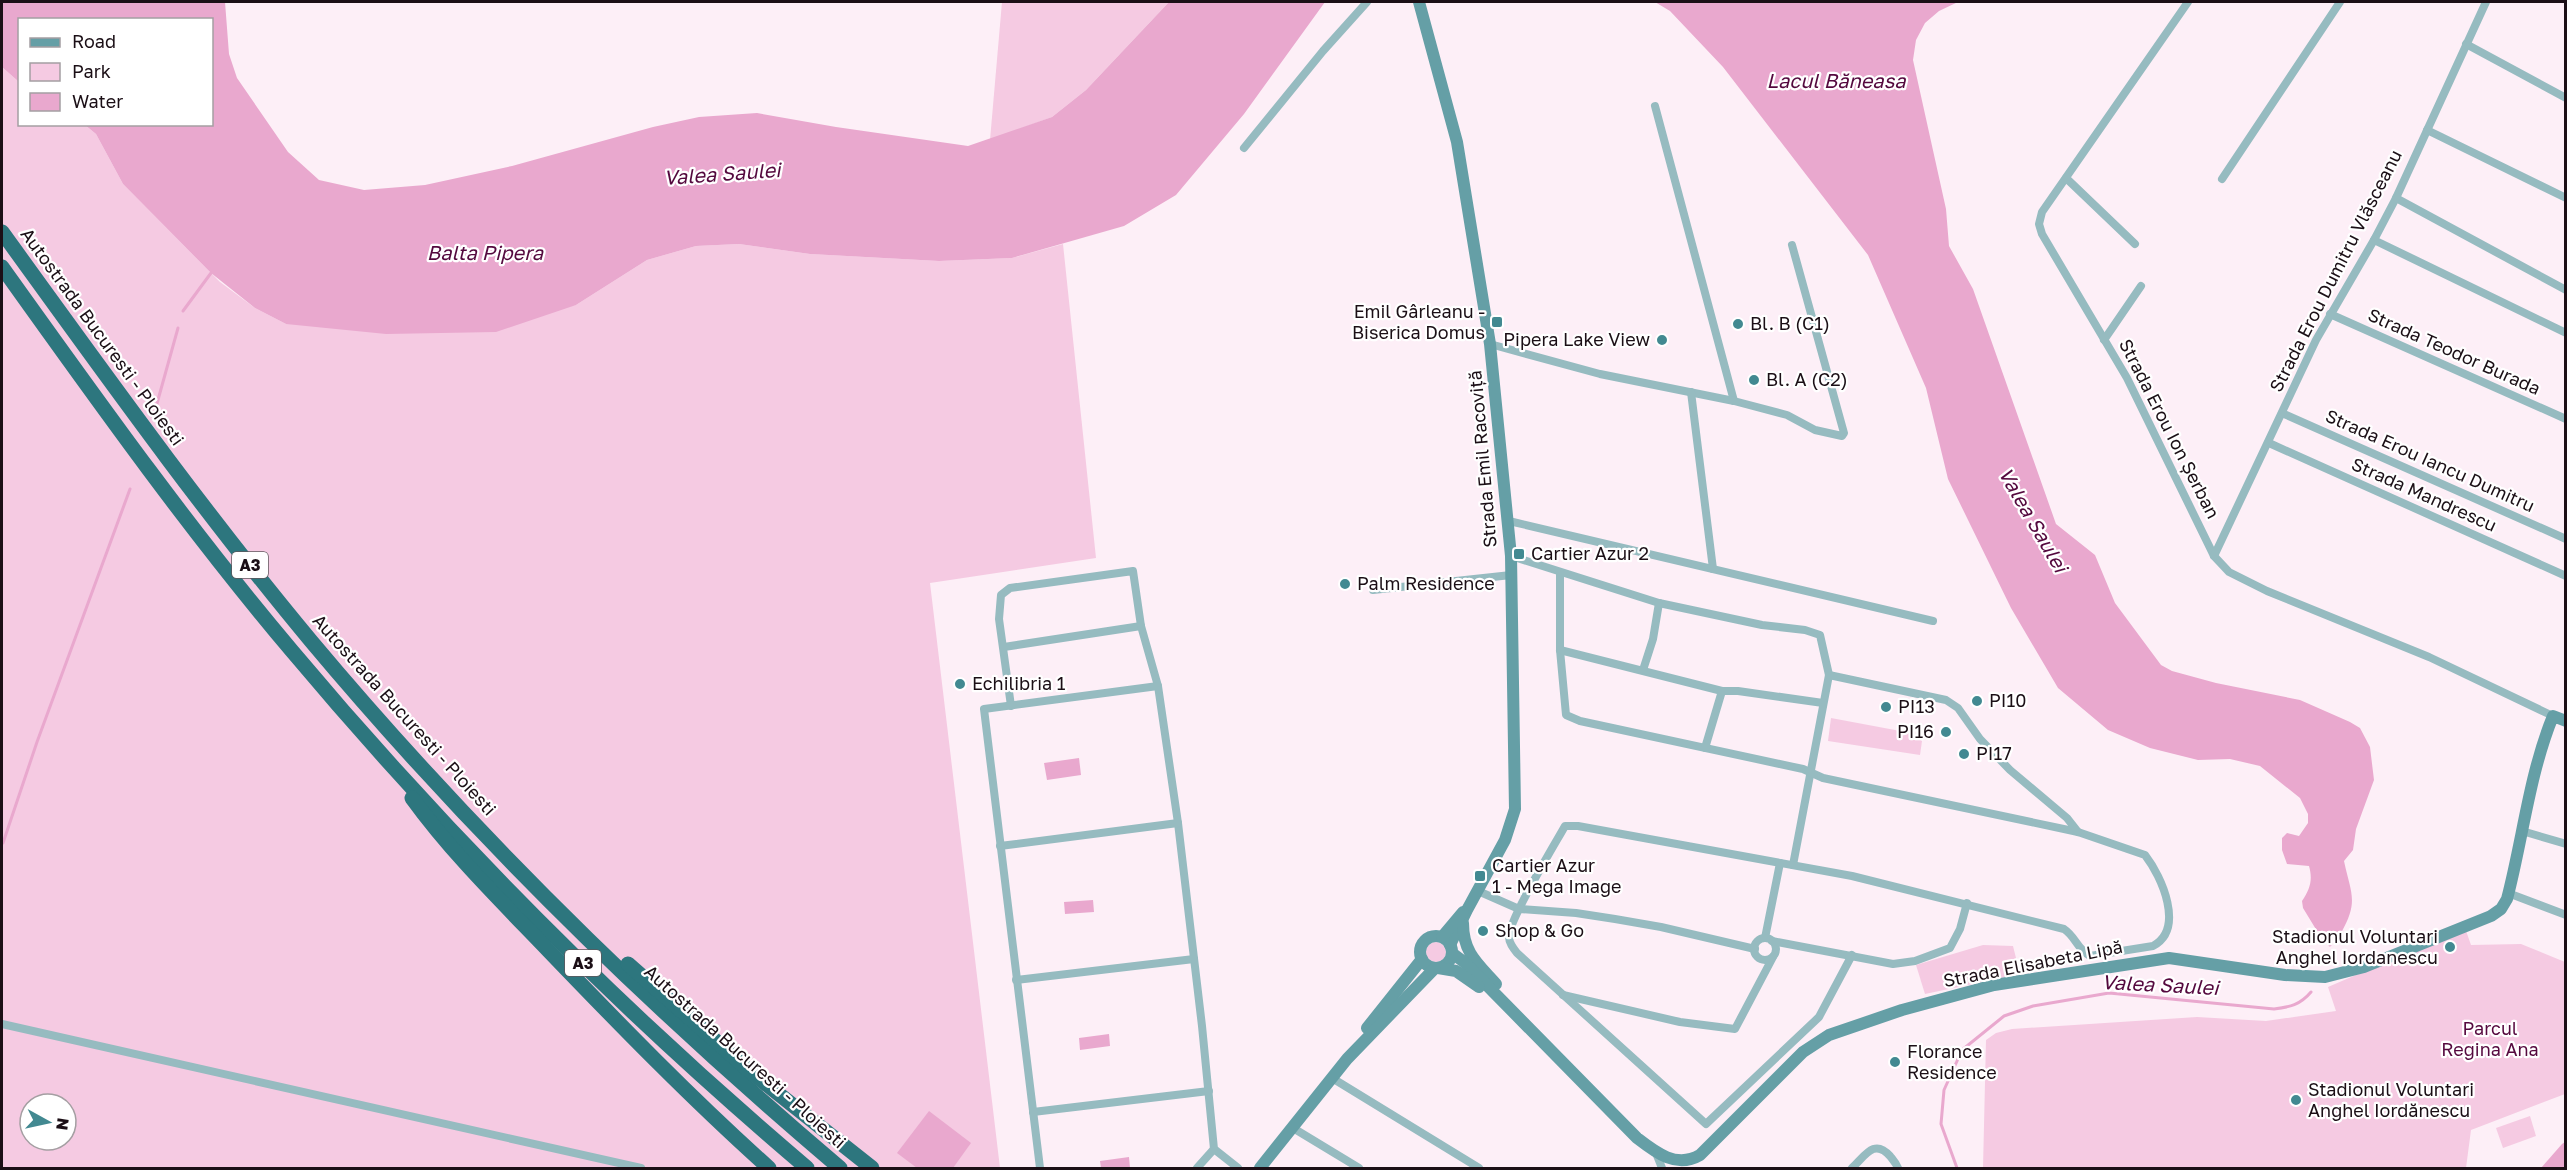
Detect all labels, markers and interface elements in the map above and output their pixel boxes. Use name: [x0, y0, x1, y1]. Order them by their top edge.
legend: [18, 18, 213, 126]
text: Road: [72, 30, 116, 52]
text: Park: [72, 60, 111, 82]
water label: Lacul Băneasa: [1766, 68, 1906, 92]
text: Water: [72, 90, 123, 112]
street label: Strada Erou Dumitru Vlăsceanu: [2264, 146, 2406, 395]
water label: Valea Saulei: [663, 157, 784, 189]
street label: Autostrada Bucuresti - Ploiesti: [16, 223, 189, 449]
water label: Balta Pipera: [427, 240, 544, 264]
place label: Emil Gârleanu - Biserica Domus: [1352, 300, 1485, 343]
street label: Strada Teodor Burada: [2365, 303, 2544, 399]
place label: Bl. B (C1): [1750, 312, 1830, 334]
marker: Emil Gârleanu - Biserica Domus: [1490, 315, 1504, 329]
marker: Bl. B (C1): [1731, 317, 1745, 331]
place label: Pipera Lake View: [1503, 328, 1650, 350]
marker: Pipera Lake View: [1655, 333, 1669, 347]
street label: Strada Erou Ion Șerban: [2115, 335, 2225, 522]
place label: Bl. A (C2): [1766, 368, 1848, 390]
street label: Strada Emil Racoviță: [1463, 370, 1501, 549]
marker: Bl. A (C2): [1747, 373, 1761, 387]
street label: Strada Erou Iancu Dumitru: [2322, 404, 2538, 516]
street label: Strada Mandrescu: [2348, 452, 2500, 536]
water label: Valea Saulei: [1994, 463, 2075, 578]
place label: Cartier Azur 2: [1531, 542, 1649, 564]
marker: Cartier Azur 2: [1512, 547, 1526, 561]
road number: A3: [232, 552, 268, 578]
place label: Palm Residence: [1357, 572, 1495, 594]
marker: Palm Residence: [1338, 577, 1352, 591]
street label: Autostrada Bucuresti - Ploiesti: [308, 609, 501, 820]
place label: Echilibria 1: [972, 672, 1066, 694]
marker: Echilibria 1: [953, 677, 967, 691]
place label: PI10: [1989, 689, 2026, 711]
marker: PI10: [1970, 694, 1984, 708]
place label: PI13: [1898, 695, 1935, 717]
marker: PI13: [1879, 700, 1893, 714]
place label: PI16: [1897, 720, 1934, 742]
marker: PI16: [1939, 725, 1953, 739]
place label: PI17: [1976, 742, 2012, 764]
marker: PI17: [1957, 747, 1971, 761]
place label: Cartier Azur 1 - Mega Image: [1492, 854, 1622, 897]
marker: Cartier Azur 1 - Mega Image: [1473, 869, 1487, 883]
place label: Shop & Go: [1495, 919, 1584, 941]
marker: Shop & Go: [1476, 924, 1490, 938]
place label: Stadionul Voluntari Anghel Iordanescu: [2272, 925, 2438, 968]
street label: Strada Elisabeta Lipă: [1941, 935, 2124, 991]
marker: Stadionul Voluntari Anghel Iordanescu: [2443, 940, 2457, 954]
road number: A3: [565, 950, 601, 976]
street label: Autostrada Bucuresti - Ploiesti: [640, 960, 851, 1153]
water label: Valea Saulei: [2101, 969, 2222, 999]
park label: Parcul Regina Ana: [2441, 1017, 2539, 1060]
place label: Florance Residence: [1907, 1040, 1997, 1083]
marker: Florance Residence: [1888, 1055, 1902, 1069]
place label: Stadionul Voluntari Anghel Iordănescu: [2308, 1078, 2474, 1121]
north arrow: [18, 1092, 78, 1152]
marker: Stadionul Voluntari Anghel Iordănescu: [2289, 1093, 2303, 1107]
text: N: [52, 1117, 74, 1132]

